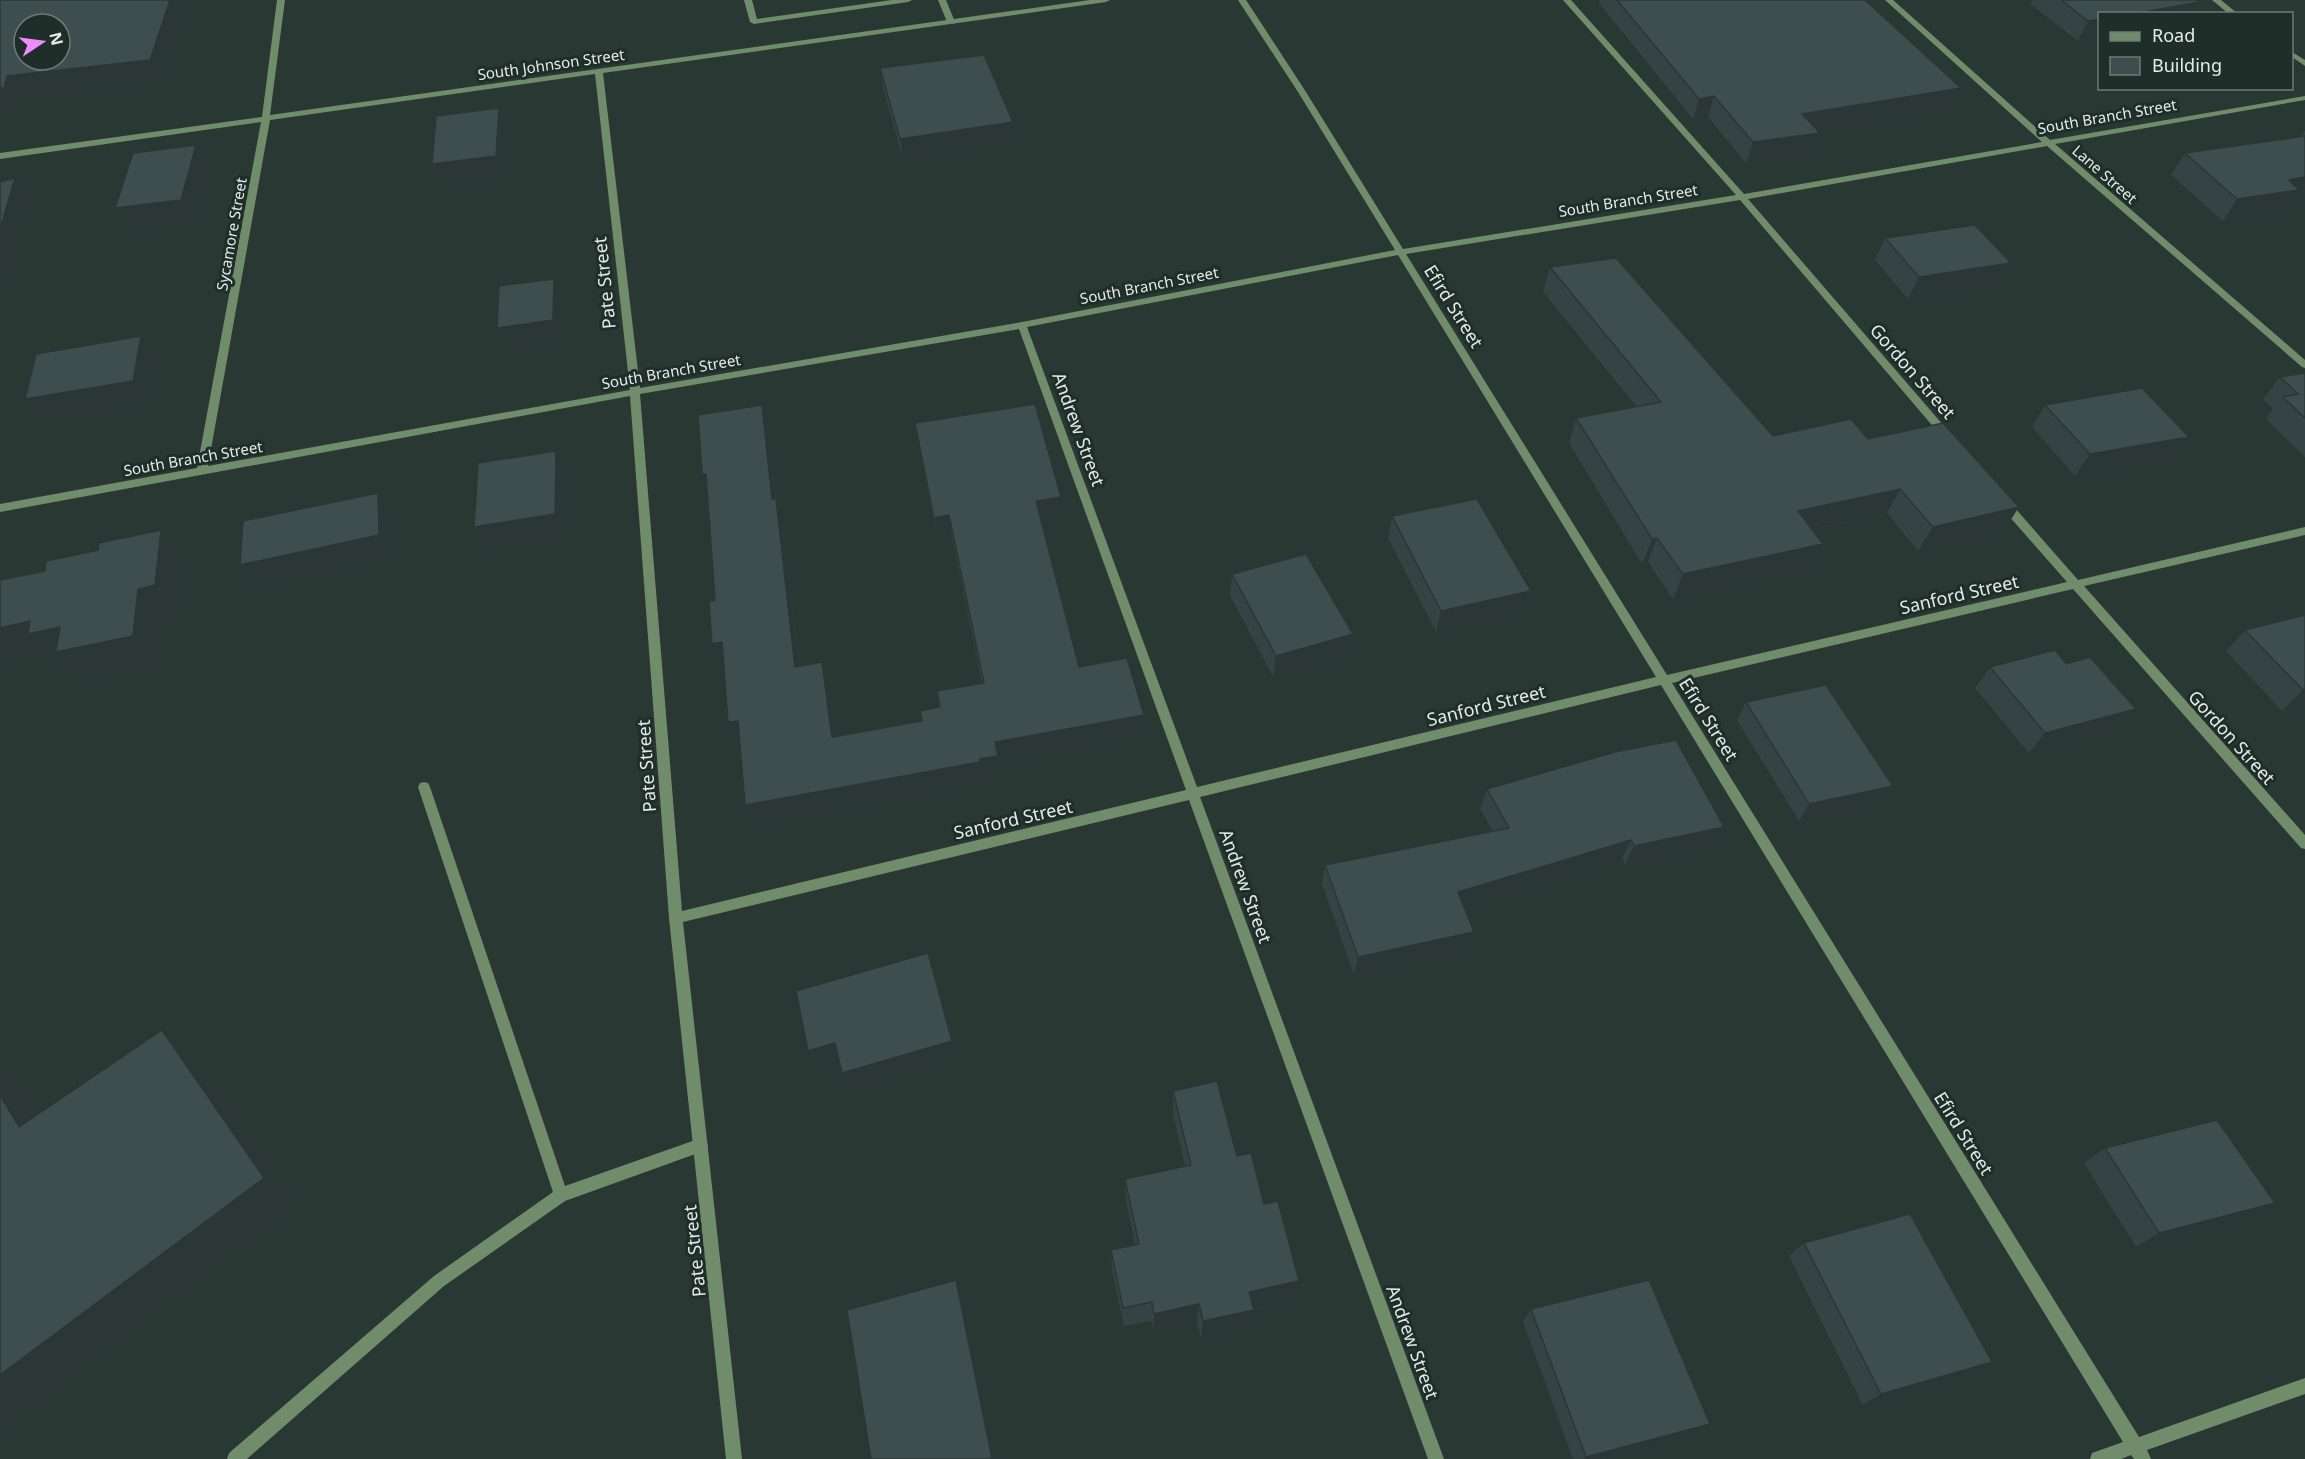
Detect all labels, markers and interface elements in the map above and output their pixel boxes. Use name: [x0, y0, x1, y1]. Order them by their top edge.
north arrow: [12, 12, 72, 72]
legend: [2098, 12, 2293, 90]
text: Road: [2152, 23, 2195, 47]
text: N: [44, 30, 69, 47]
street label: South Johnson Street: [476, 44, 626, 84]
text: Building: [2152, 53, 2222, 77]
street label: South Branch Street: [2036, 94, 2179, 138]
street label: Lane Street: [2068, 140, 2142, 208]
street label: Sycamore Street: [211, 175, 251, 292]
street label: South Branch Street: [1557, 179, 1700, 221]
street label: Pate Street: [587, 235, 621, 330]
street label: Efird Street: [1419, 260, 1489, 353]
street label: South Branch Street: [1078, 262, 1221, 308]
street label: Gordon Street: [1865, 318, 1961, 424]
street label: South Branch Street: [600, 349, 743, 393]
street label: Andrew Street: [1047, 369, 1111, 490]
street label: South Branch Street: [122, 436, 265, 480]
street label: Sanford Street: [1897, 569, 2021, 619]
street label: Efird Street: [1674, 673, 1744, 766]
street label: Sanford Street: [1424, 679, 1548, 731]
street label: Gordon Street: [2183, 685, 2281, 790]
street label: Pate Street: [631, 718, 661, 813]
street label: Sanford Street: [951, 794, 1075, 844]
street label: Andrew Street: [1214, 826, 1278, 947]
street label: Efird Street: [1929, 1087, 1999, 1180]
street label: Pate Street: [677, 1203, 711, 1298]
street label: Andrew Street: [1381, 1282, 1445, 1403]

